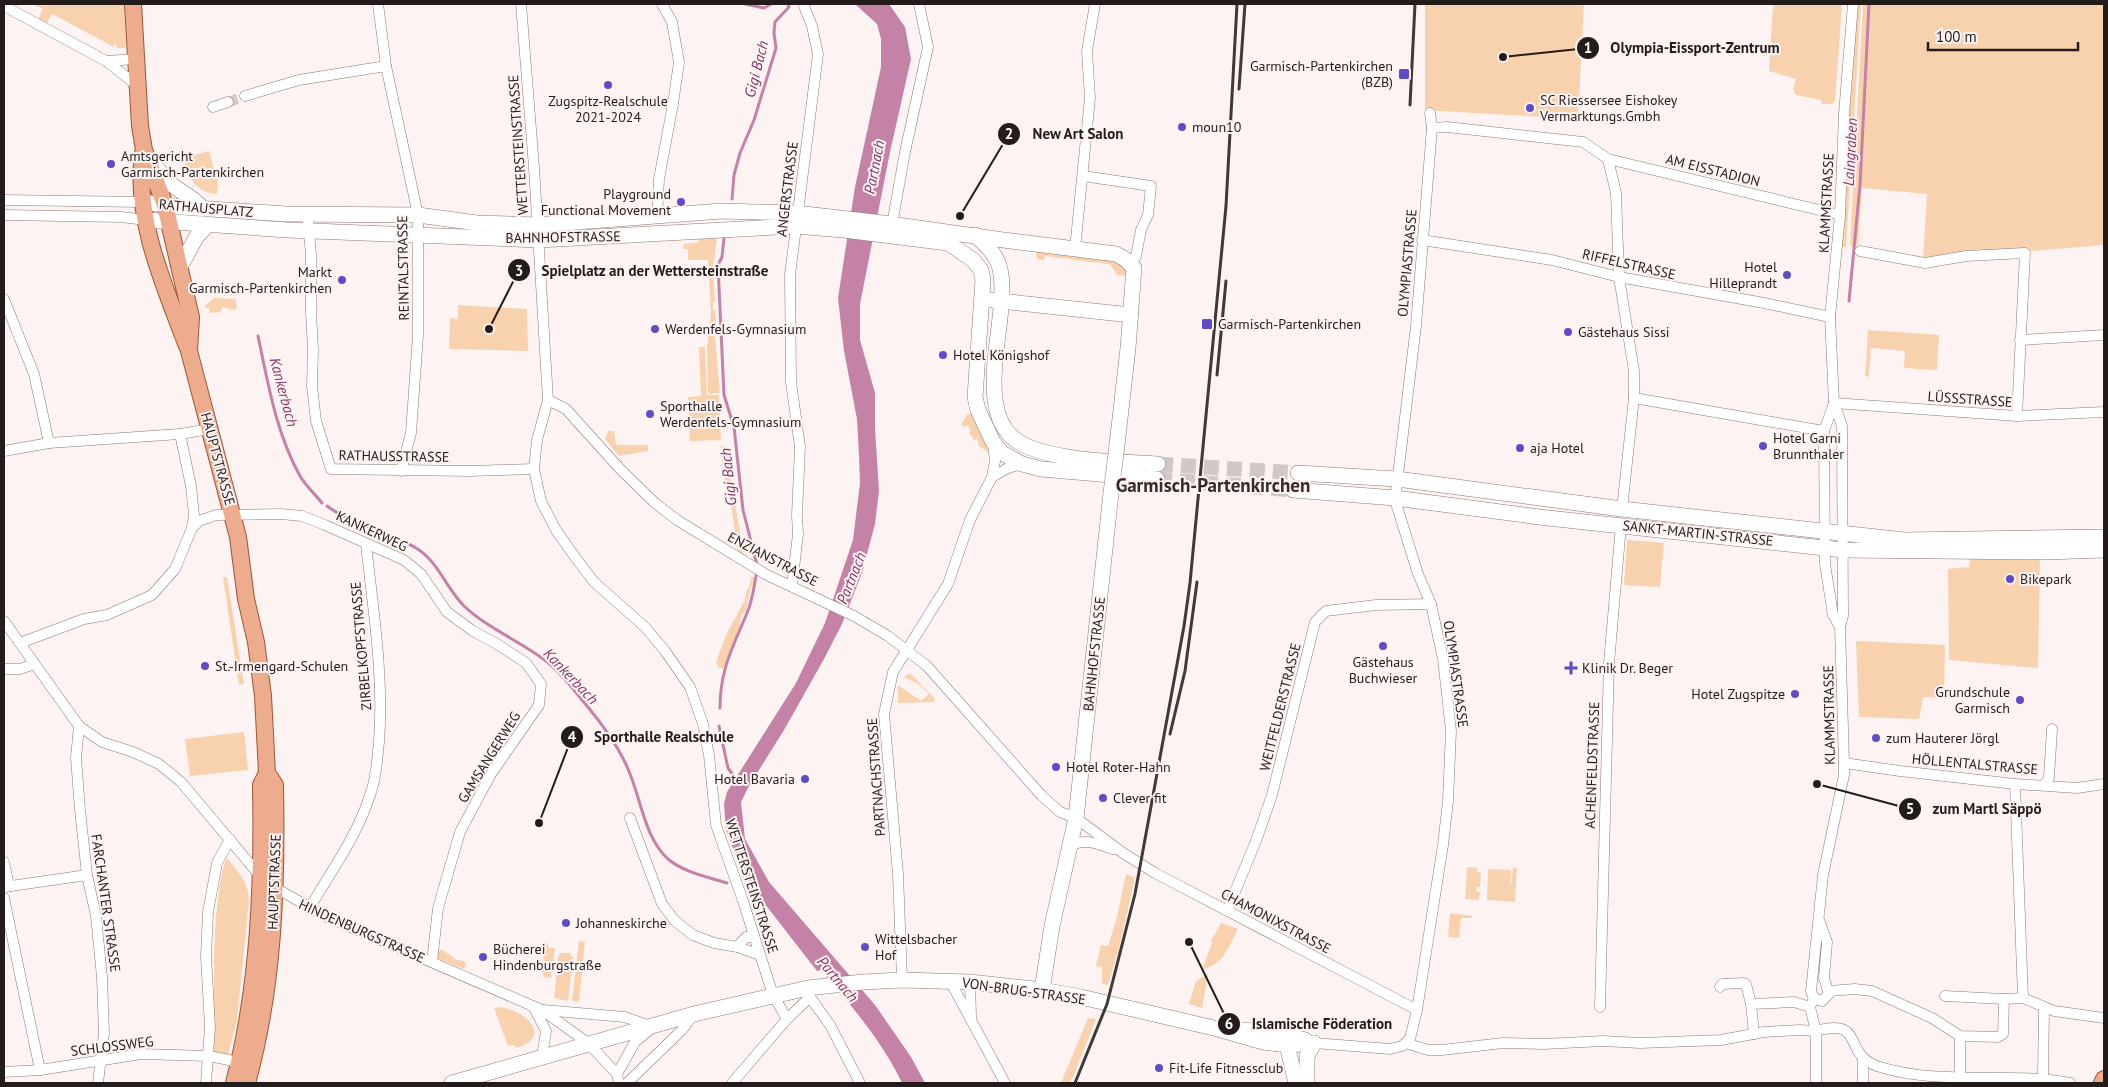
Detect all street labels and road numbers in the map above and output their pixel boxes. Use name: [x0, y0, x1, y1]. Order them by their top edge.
street label: WETTERSTEINSTRASSE: [504, 74, 532, 216]
street label: ANGERSTRASSE: [772, 140, 802, 238]
street label: AM EISSTADION: [1664, 150, 1762, 190]
street label: KLAMMSTRASSE: [1814, 153, 1838, 253]
street label: RATHAUSPLATZ: [158, 195, 254, 221]
street label: OLYMPIASTRASSE: [1393, 208, 1421, 318]
street label: REINTALSTRASSE: [393, 215, 413, 321]
street label: BAHNHOFSTRASSE: [505, 227, 621, 247]
street label: RIFFELSTRASSE: [1581, 245, 1677, 283]
street label: LÜSSSTRASSE: [1927, 387, 2013, 411]
street label: HAUPTSTRASSE: [197, 410, 239, 508]
street label: RATHAUSSTRASSE: [338, 446, 450, 466]
street label: KANKERWEG: [333, 507, 411, 555]
street label: SANKT-MARTIN-STRASSE: [1622, 516, 1774, 550]
street label: ENZIANSTRASSE: [725, 528, 821, 590]
street label: ZIRBELKOPFSTRASSE: [346, 581, 376, 711]
street label: BAHNHOFSTRASSE: [1079, 596, 1109, 712]
street label: OLYMPIASTRASSE: [1440, 619, 1472, 729]
street label: WEITFELDERSTRASSE: [1255, 641, 1305, 773]
street label: KLAMMSTRASSE: [1819, 665, 1839, 765]
street label: ACHENFELDSTRASSE: [1581, 701, 1603, 829]
street label: GAMSANGERWEG: [454, 708, 524, 806]
street label: PARTNACHSTRASSE: [863, 717, 889, 837]
street label: HÖLLENTALSTRASSE: [1911, 750, 2039, 778]
street label: WETTERSTEINSTRASSE: [722, 816, 782, 956]
street label: FARCHANTER STRASSE: [87, 833, 125, 973]
street label: HAUPTSTRASSE: [263, 834, 285, 930]
street label: CHAMONIXSTRASSE: [1218, 884, 1334, 958]
street label: HINDENBURGSTRASSE: [296, 895, 428, 967]
street label: VON-BRUG-STRASSE: [960, 973, 1087, 1009]
street label: SCHLOSSWEG: [70, 1032, 154, 1060]

